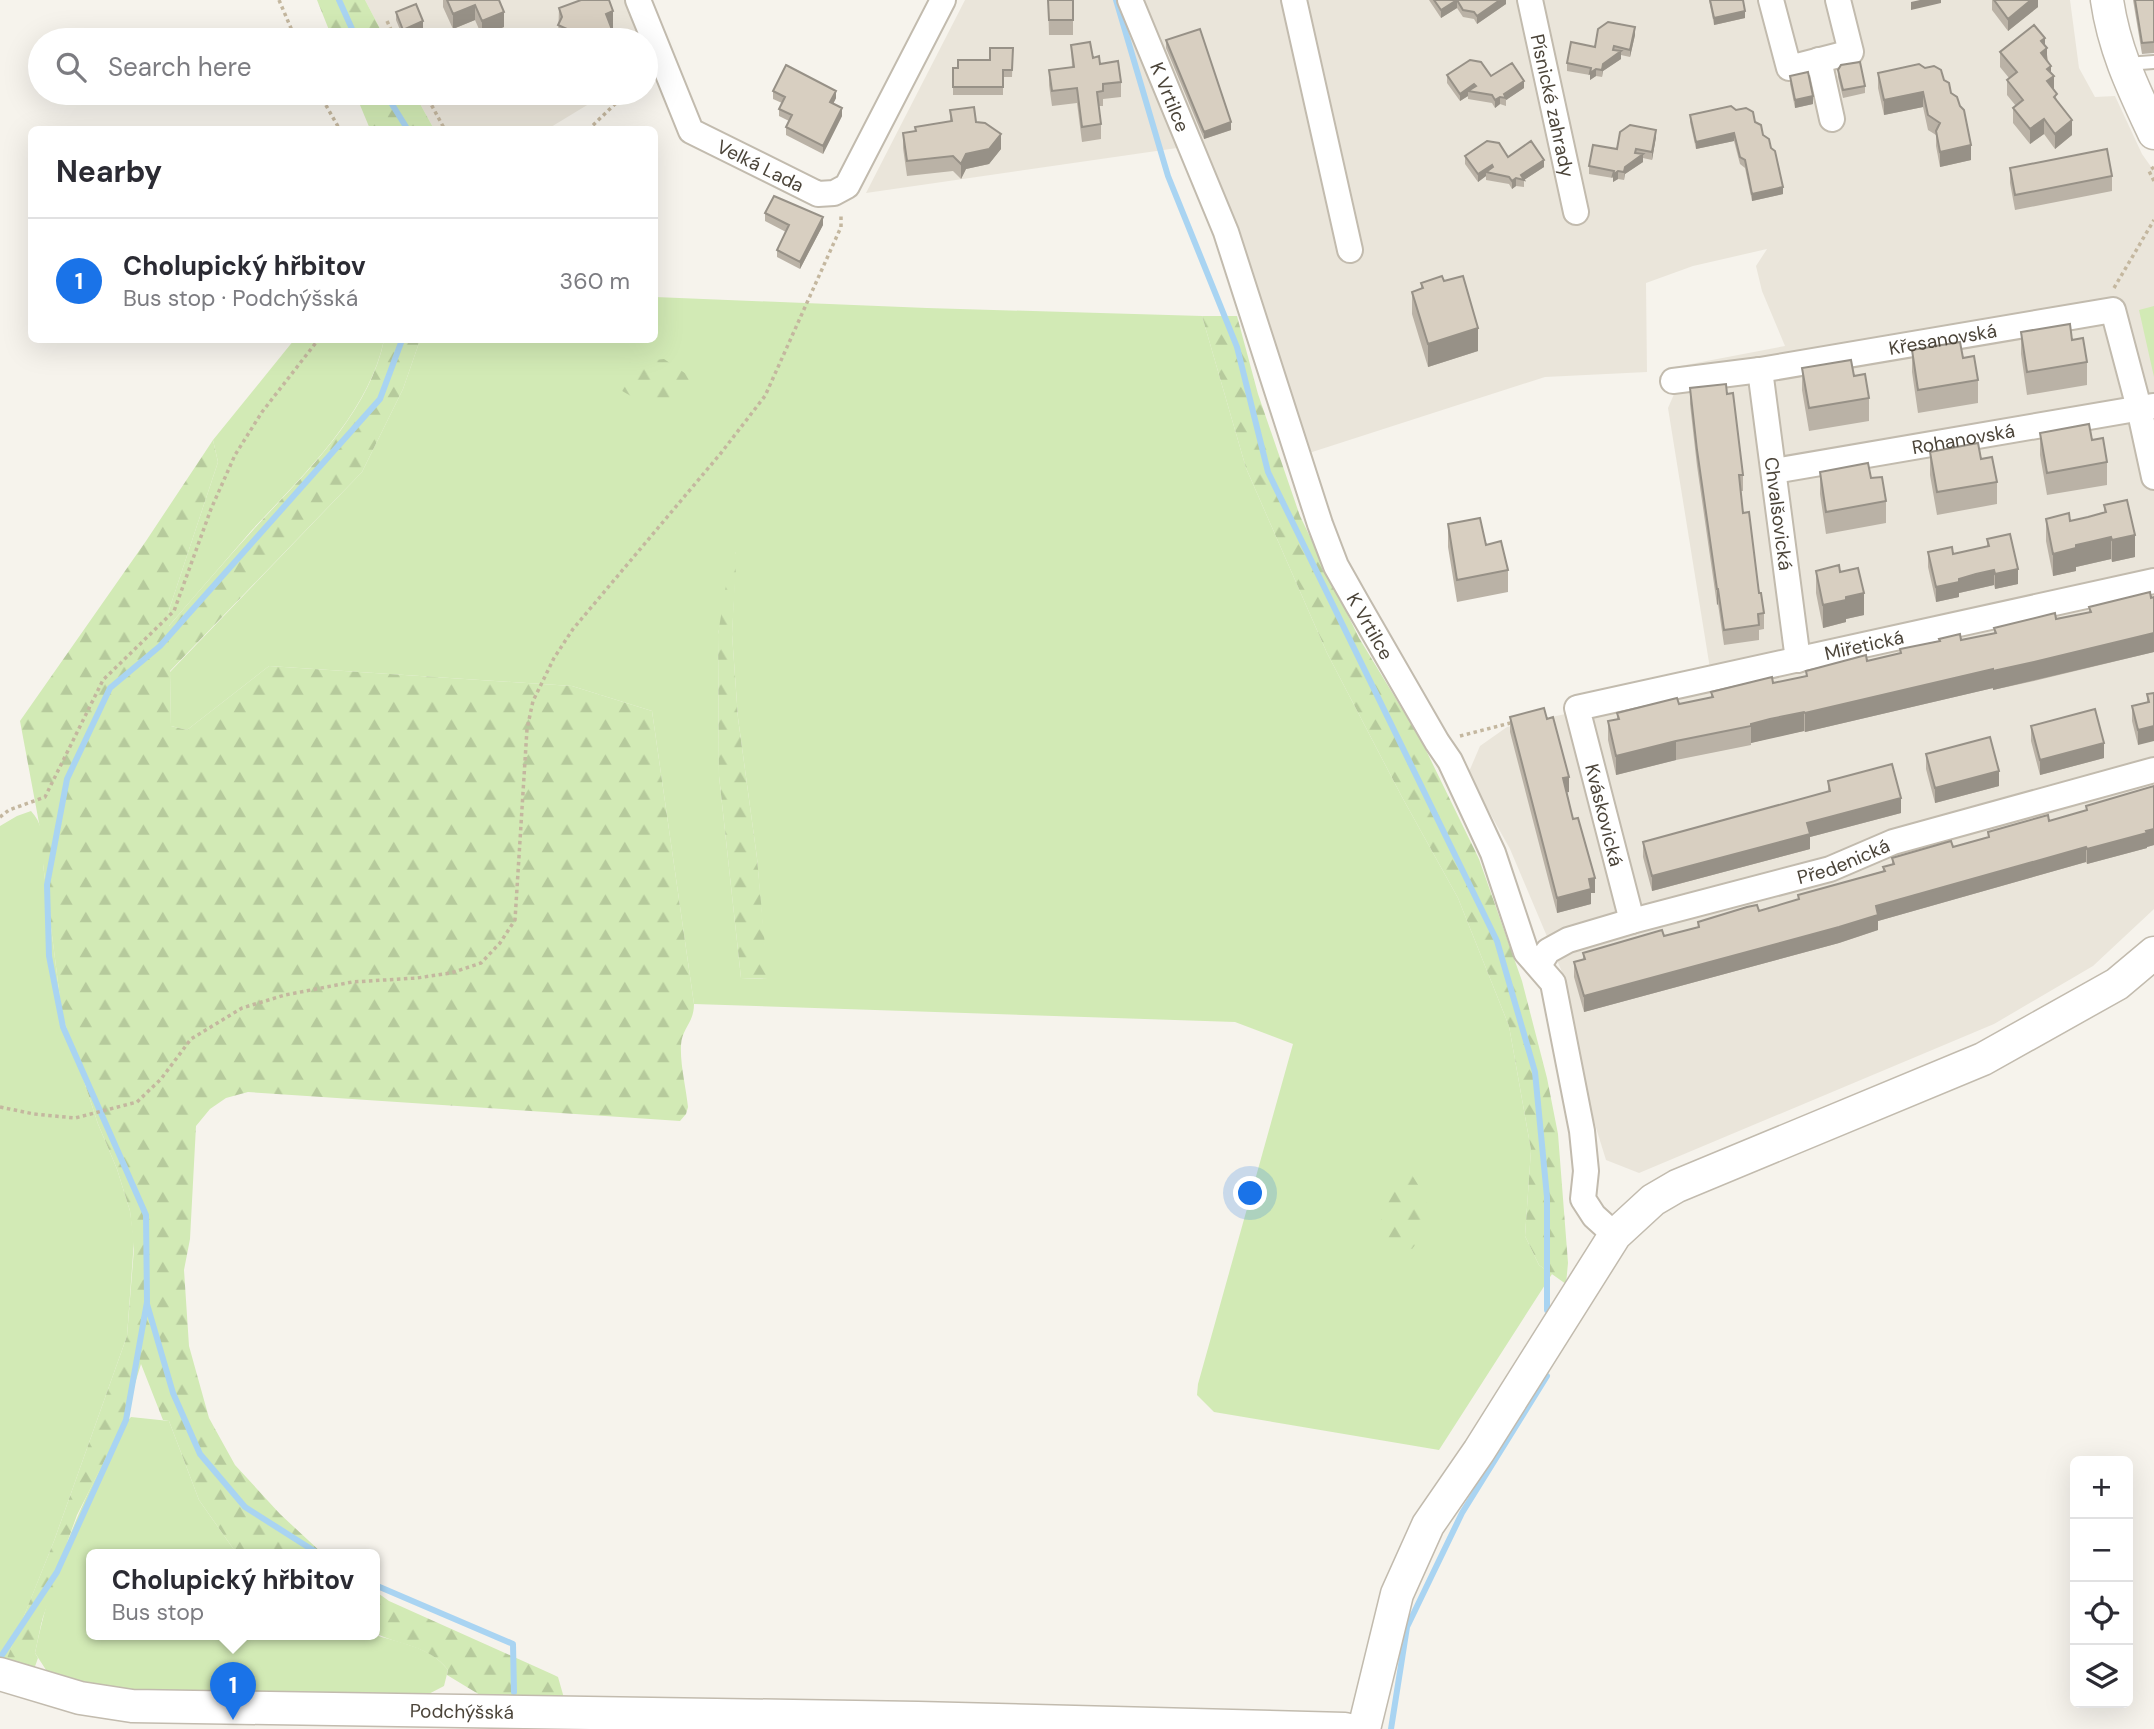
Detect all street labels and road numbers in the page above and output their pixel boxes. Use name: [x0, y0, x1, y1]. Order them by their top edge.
street label: Písnické zahrady: [1525, 32, 1581, 180]
street label: K Vrtilce: [1145, 58, 1196, 136]
street label: Velká Lada: [713, 133, 808, 198]
street label: Křesanovská: [1887, 317, 1999, 360]
street label: Rohanovská: [1910, 417, 2017, 460]
street label: Chvalšovická: [1759, 456, 1799, 572]
street label: K Vrtilce: [1341, 588, 1399, 664]
street label: Miřetická: [1822, 624, 1906, 666]
street label: Kváskovická: [1579, 761, 1629, 869]
street label: Předenická: [1794, 832, 1894, 890]
street label: Podchýšská: [410, 1698, 514, 1724]

